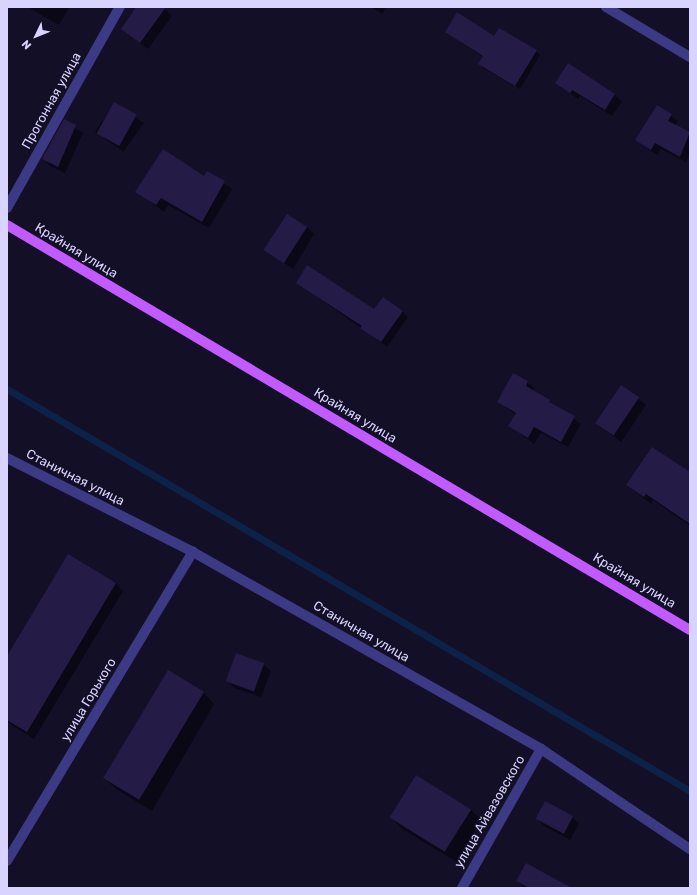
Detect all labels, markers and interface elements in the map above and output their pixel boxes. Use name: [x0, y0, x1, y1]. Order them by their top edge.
north arrow: [16, 16, 56, 56]
text: N: [19, 37, 34, 52]
street label: Прогонная улица: [19, 50, 85, 152]
street label: Крайняя улица: [32, 220, 120, 282]
street label: Крайняя улица: [311, 385, 399, 447]
street label: Станичная улица: [23, 446, 127, 510]
street label: Крайняя улица: [590, 550, 678, 612]
street label: Станичная улица: [310, 598, 412, 666]
street label: улица Горького: [58, 655, 120, 745]
street label: улица Айвазовского: [451, 753, 529, 871]

